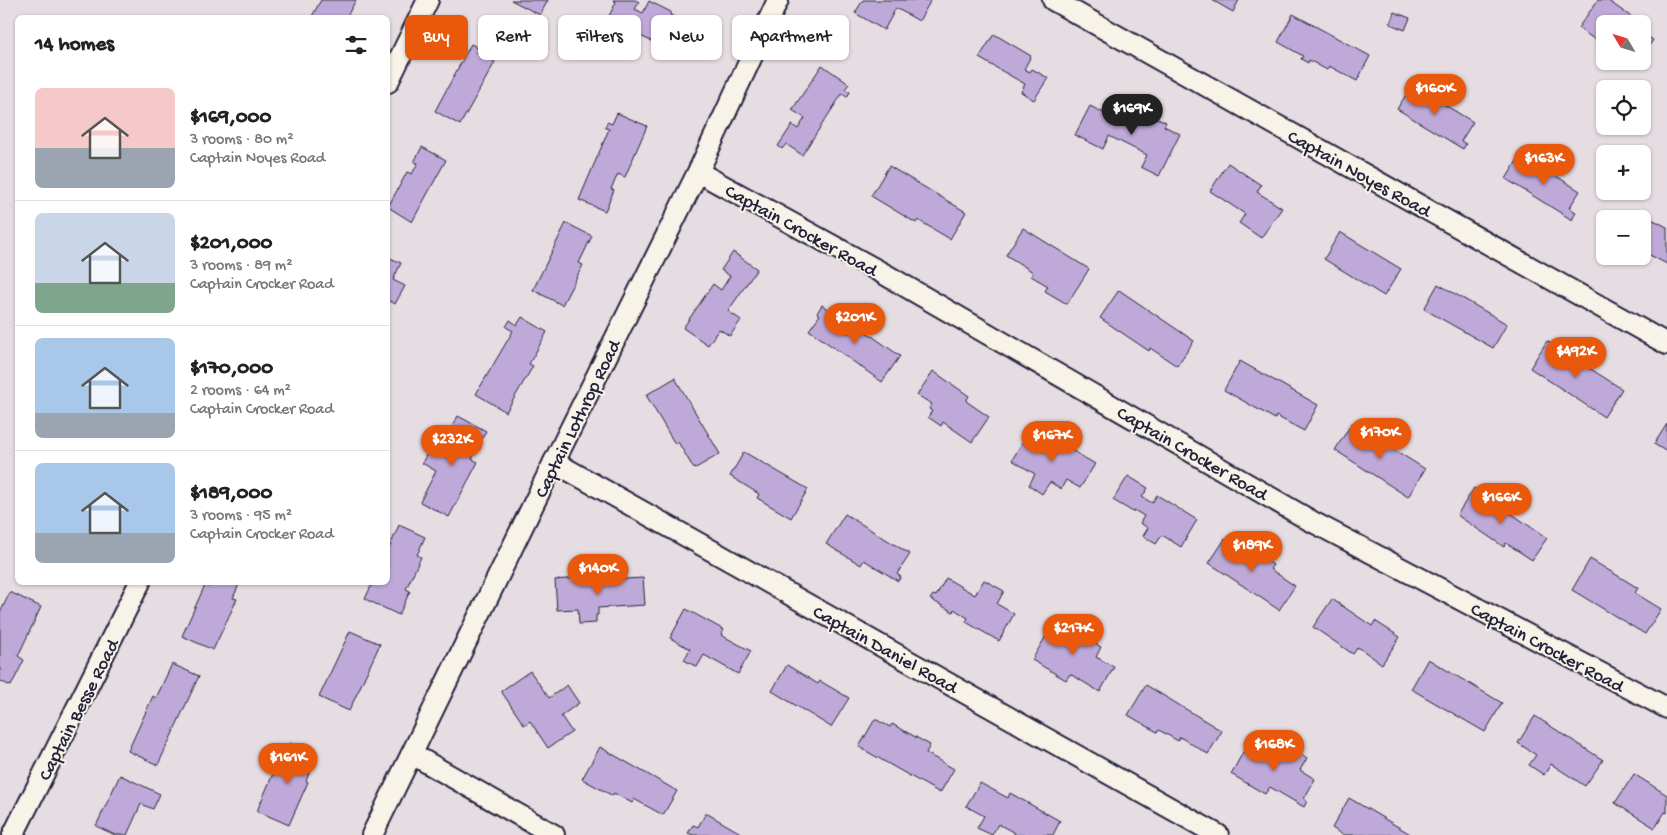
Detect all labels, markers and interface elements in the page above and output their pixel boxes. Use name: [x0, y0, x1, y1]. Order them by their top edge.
chip: Buy: [405, 15, 468, 60]
chip: Rent: [478, 15, 548, 60]
chip: Filters: [558, 15, 641, 60]
chip: New: [651, 15, 722, 60]
chip: Apartment: [732, 15, 849, 60]
north arrow: [1596, 15, 1651, 70]
map controls: [1596, 15, 1651, 265]
icon: filters: [342, 31, 370, 59]
text: 14 homes: [35, 33, 114, 58]
pin: $160K: [1400, 74, 1470, 116]
text: $160K: [1415, 80, 1455, 99]
button: locate: [1596, 80, 1651, 135]
pin: $169K: [1097, 94, 1167, 136]
text: $169K: [1113, 100, 1151, 119]
text: $169,000: [190, 106, 271, 131]
icon: home: [75, 108, 135, 168]
street label: Captain Noyes Road: [1283, 126, 1436, 225]
text: 3 rooms · 80 m²: [190, 131, 294, 150]
pin: $163K: [1509, 144, 1579, 186]
button: +: [1596, 145, 1651, 200]
text: Captain Noyes Road: [190, 150, 325, 169]
text: $163K: [1525, 150, 1563, 169]
street label: Captain Crocker Road: [720, 181, 882, 284]
button: −: [1596, 210, 1651, 265]
text: $201,000: [190, 232, 273, 257]
icon: home: [75, 233, 135, 293]
text: 3 rooms · 89 m²: [190, 257, 292, 276]
text: Captain Crocker Road: [190, 276, 334, 295]
pin: $201K: [820, 302, 890, 345]
text: $201K: [835, 309, 875, 328]
street label: Captain Lothrop Road: [531, 335, 628, 502]
pin: $492K: [1541, 336, 1611, 379]
text: $492K: [1556, 343, 1596, 362]
text: $170,000: [190, 357, 273, 382]
icon: home: [75, 358, 135, 418]
text: 2 rooms · 64 m²: [190, 382, 291, 401]
text: Captain Crocker Road: [190, 401, 334, 420]
street label: Captain Crocker Road: [1112, 402, 1272, 509]
pin: $170K: [1345, 418, 1415, 460]
pin: $167K: [1017, 420, 1087, 463]
pin: $232K: [417, 424, 487, 467]
text: $170K: [1360, 424, 1400, 443]
text: $167K: [1033, 427, 1071, 446]
text: $232K: [432, 431, 472, 450]
text: $189,000: [190, 482, 272, 507]
pin: $166K: [1466, 482, 1536, 525]
icon: home: [75, 483, 135, 543]
text: $166K: [1482, 489, 1520, 508]
text: 3 rooms · 95 m²: [190, 507, 292, 526]
text: Captain Crocker Road: [190, 526, 334, 545]
pin: $189K: [1217, 530, 1287, 573]
text: $189K: [1232, 537, 1272, 556]
pin: $140K: [563, 554, 633, 596]
text: $140K: [578, 560, 618, 579]
street label: Captain Crocker Road: [1466, 599, 1629, 700]
street label: Captain Daniel Road: [808, 602, 962, 701]
pin: $217K: [1038, 614, 1108, 656]
text: $217K: [1054, 620, 1092, 639]
street label: Captain Besse Road: [35, 634, 126, 785]
pin: $168K: [1239, 730, 1309, 772]
text: $168K: [1254, 736, 1294, 755]
pin: $161K: [253, 742, 323, 785]
text: $161K: [269, 749, 307, 768]

